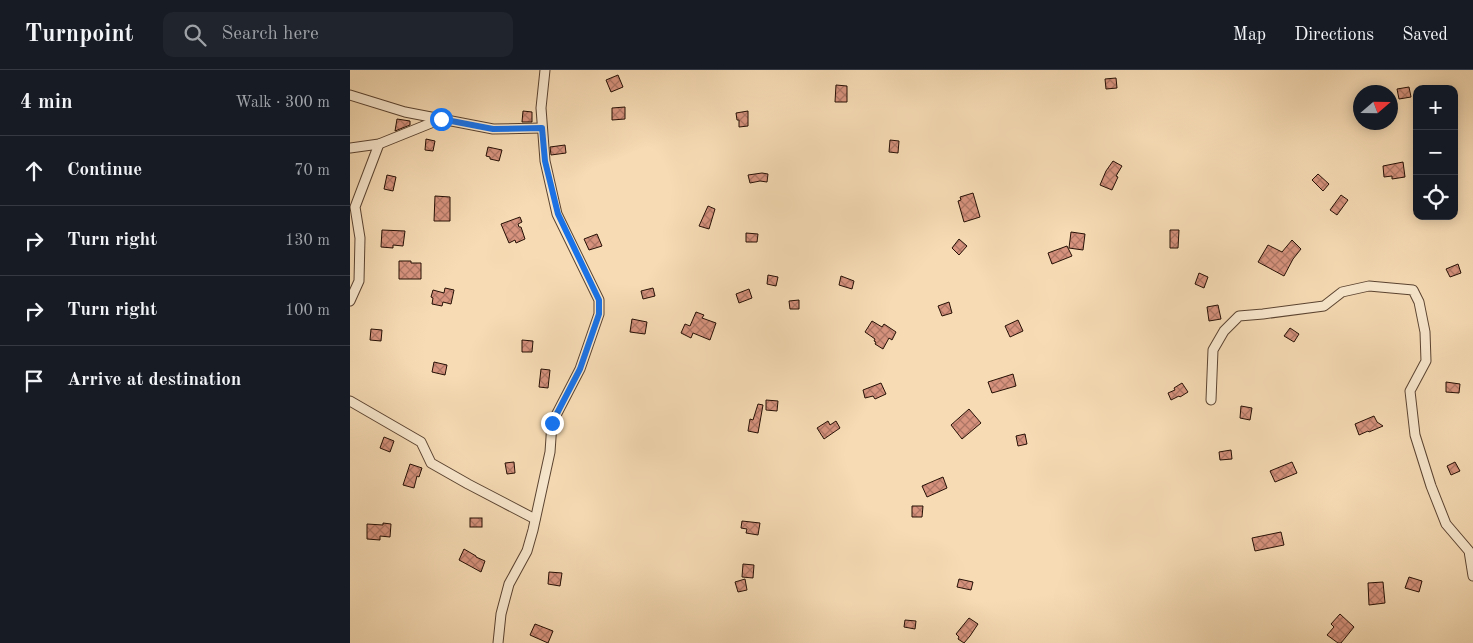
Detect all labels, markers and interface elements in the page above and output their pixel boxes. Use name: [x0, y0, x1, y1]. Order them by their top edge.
search box: [163, 12, 513, 57]
icon: search: [181, 21, 209, 49]
text: Turnpoint: [25, 23, 133, 47]
text: Search here: [221, 25, 319, 44]
text: Map: [1233, 26, 1266, 44]
text: Directions: [1294, 26, 1374, 44]
text: Saved: [1402, 26, 1448, 44]
north arrow: [1353, 85, 1398, 130]
map controls: [1413, 85, 1458, 220]
button: +: [1413, 85, 1458, 130]
text: 4 min: [20, 92, 73, 113]
text: Walk · 300 m: [235, 95, 330, 111]
route start: [430, 108, 453, 131]
button: −: [1413, 130, 1458, 175]
icon: ahead: [20, 157, 48, 185]
text: Continue: [67, 161, 142, 180]
text: 70 m: [294, 163, 330, 179]
button: locate: [1413, 175, 1458, 220]
icon: right: [20, 227, 48, 255]
text: Turn right: [67, 231, 157, 250]
text: 130 m: [285, 233, 330, 249]
icon: right: [20, 297, 48, 325]
text: Turn right: [67, 301, 157, 320]
text: 100 m: [285, 303, 330, 319]
icon: arrive: [20, 367, 48, 395]
text: Arrive at destination: [67, 371, 241, 390]
route end: [541, 412, 564, 435]

